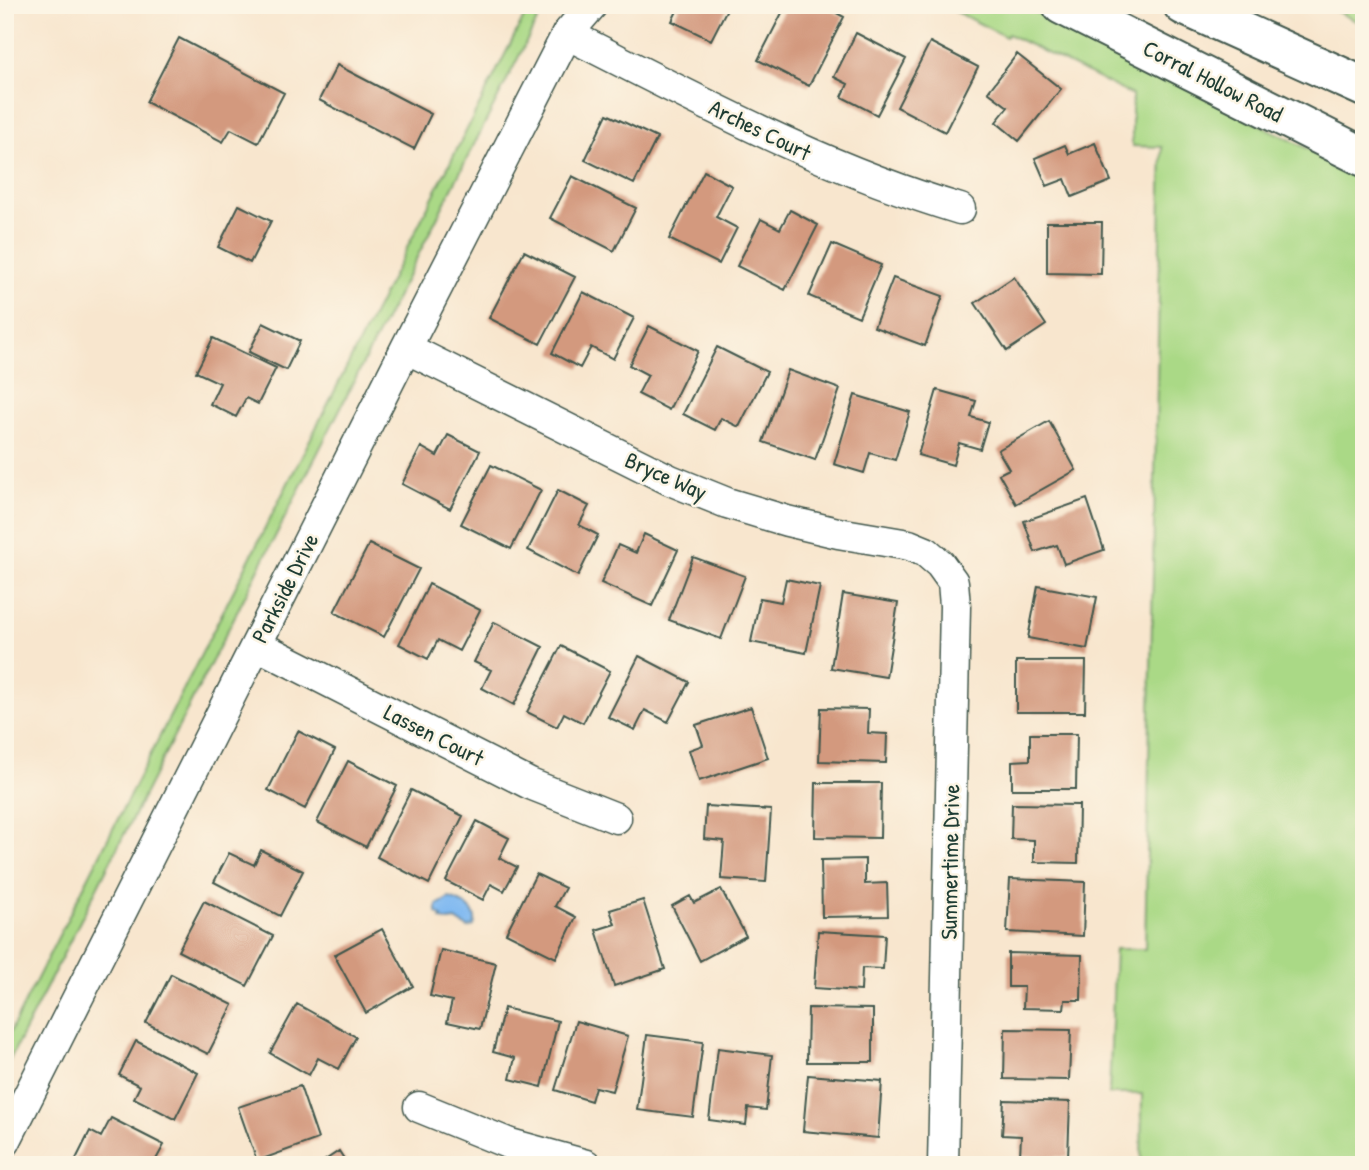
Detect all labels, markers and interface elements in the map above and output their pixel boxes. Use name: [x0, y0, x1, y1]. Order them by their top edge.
street label: Corral Hollow Road: [1138, 32, 1288, 129]
street label: Arches Court: [704, 92, 817, 168]
street label: Bryce Way: [620, 444, 712, 507]
street label: Parkside Drive: [244, 528, 325, 648]
street label: Lassen Court: [379, 696, 490, 773]
street label: Summertime Drive: [933, 784, 966, 940]

